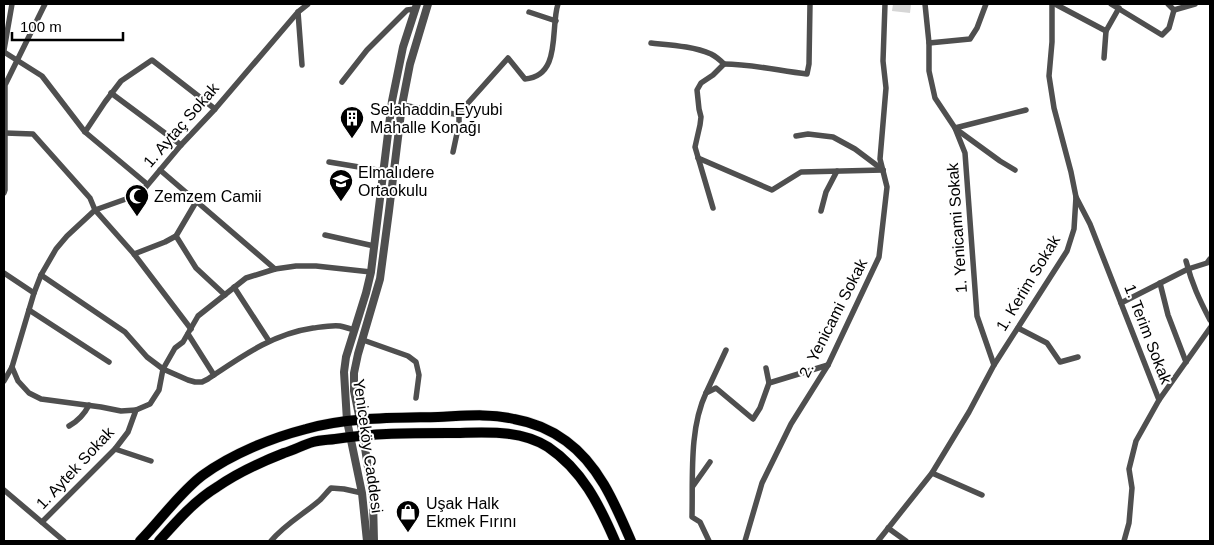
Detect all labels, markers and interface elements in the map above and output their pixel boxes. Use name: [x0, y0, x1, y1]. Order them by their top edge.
scale bar: [12, 10, 124, 42]
text: 100 m: [20, 18, 62, 35]
street label: 1. Aytaç Sokak: [140, 79, 223, 170]
place label: Selahaddin Eyyubi Mahalle Konağı: [370, 101, 503, 136]
building icon: Selahaddin Eyyubi Mahalle Konağı: [339, 105, 365, 139]
street label: 1. Yenicami Sokak: [944, 161, 970, 294]
place label: Elmalıdere Ortaokulu: [358, 164, 435, 199]
school or university icon: Elmalıdere Ortaokulu: [328, 168, 354, 202]
mosque icon: Zemzem Camii: [124, 183, 150, 217]
place label: Zemzem Camii: [154, 188, 262, 205]
street label: 1. Kerim Sokak: [993, 231, 1064, 334]
street label: 2. Yenicami Sokak: [796, 255, 871, 380]
street label: 1. Terim Sokak: [1121, 282, 1175, 387]
street label: Yeniceköy Caddesi: [350, 378, 386, 514]
street label: 1. Aytek Sokak: [33, 423, 118, 512]
place label: Uşak Halk Ekmek Fırını: [426, 495, 517, 530]
shop icon: Uşak Halk Ekmek Fırını: [395, 499, 421, 533]

